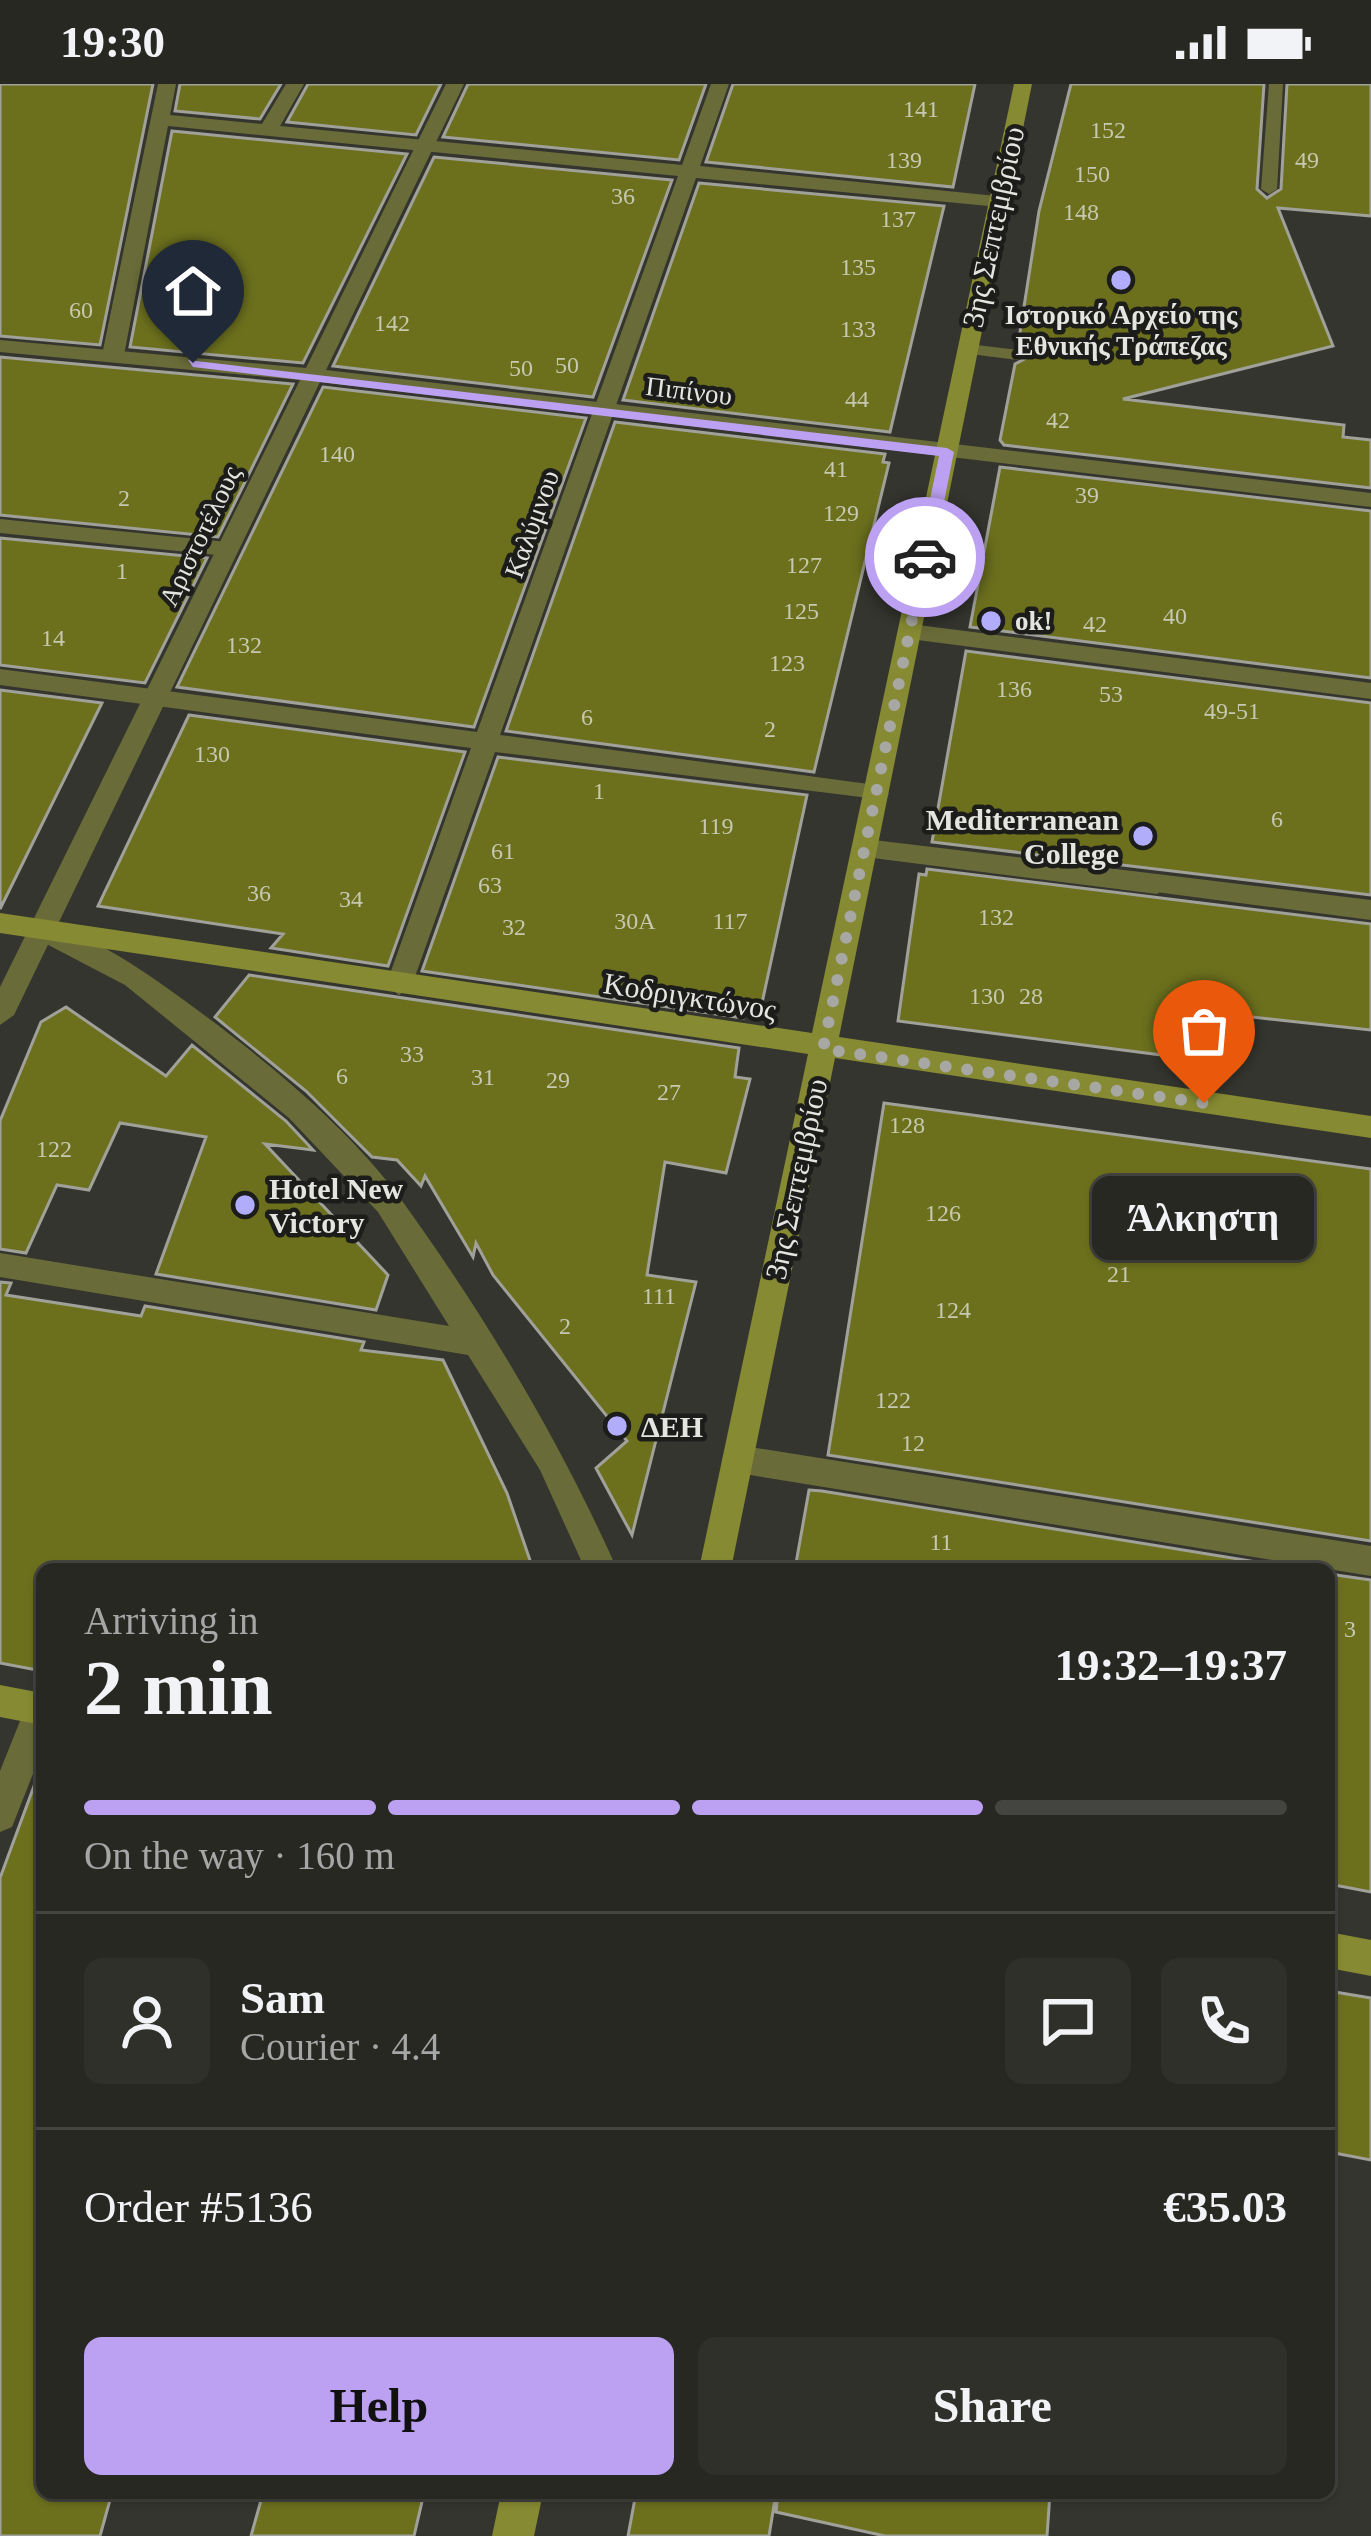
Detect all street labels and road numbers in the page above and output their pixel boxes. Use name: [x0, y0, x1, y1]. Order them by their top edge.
street label: 3ης Σεπτεμβρίου: [956, 124, 1030, 330]
street label: Πιπίνου: [644, 371, 734, 411]
street label: Αριστοτέλους: [153, 461, 247, 611]
street label: Καλύμνου: [499, 466, 565, 582]
street label: Κοδριγκτώνος: [601, 966, 779, 1026]
street label: 3ης Σεπτεμβρίου: [759, 1076, 833, 1282]

